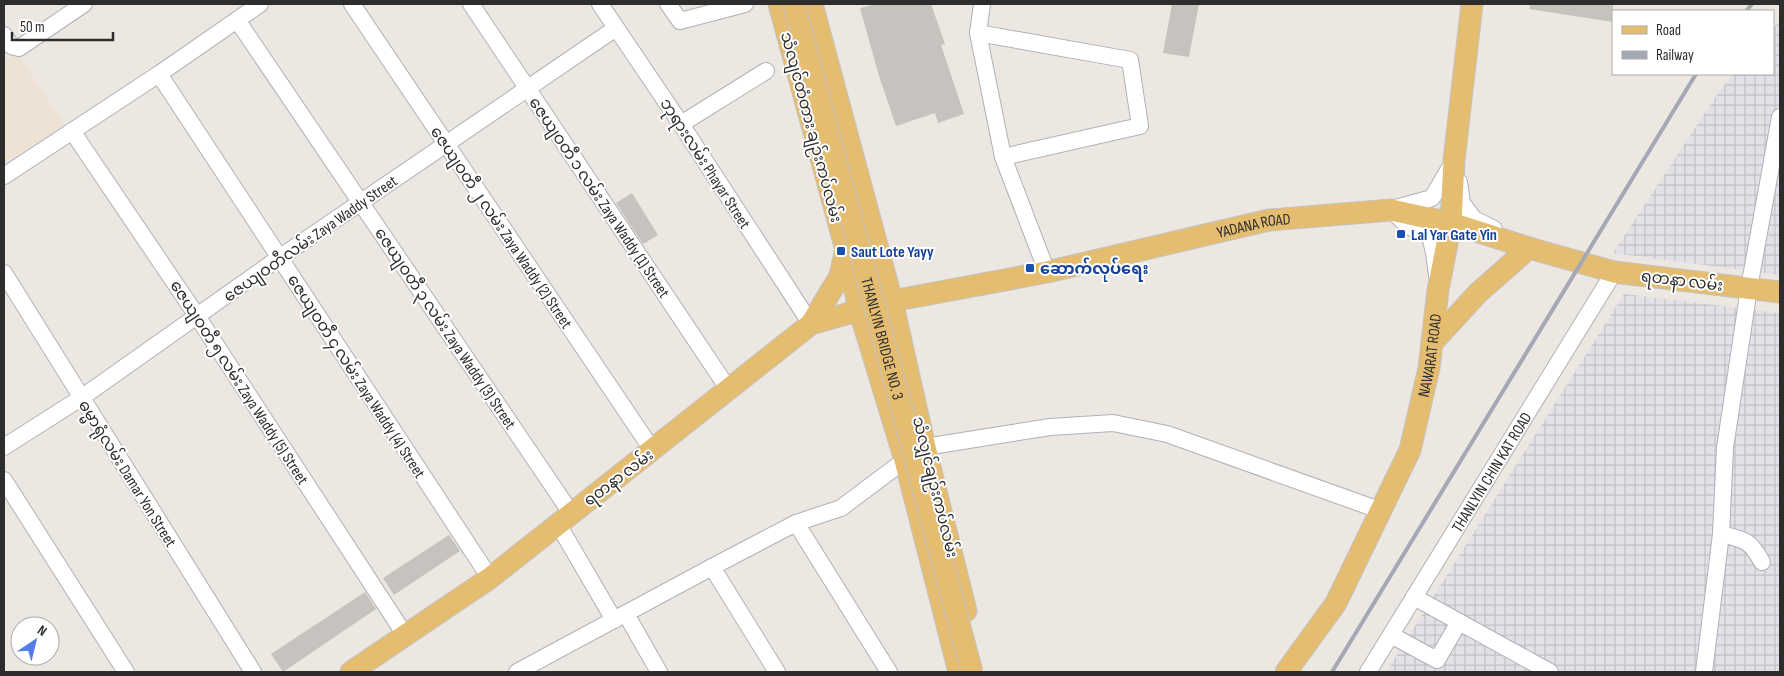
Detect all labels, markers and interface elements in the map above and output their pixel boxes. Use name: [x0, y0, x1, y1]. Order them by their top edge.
scale bar: [12, 10, 114, 42]
legend: [1612, 10, 1774, 75]
text: 50 m: [20, 18, 45, 37]
text: Road: [1656, 21, 1681, 40]
street label: သံလျင်တံတား ချဉ်းကပ်လမ်း: [773, 29, 848, 225]
text: Railway: [1656, 46, 1694, 65]
street label: ဇေယျဝတီ ၁ လမ်း Zaya Waddy (1) Street: [522, 92, 676, 304]
street label: ဘုရားလမ်း Phayar Street: [652, 94, 757, 235]
street label: ဇေယျဝတီ ၂ လမ်း Zaya Waddy (2) Street: [423, 121, 578, 334]
street label: ဇေယျဝတီလမ်း Zaya Waddy Street: [219, 169, 403, 309]
street label: YADANA ROAD: [1215, 210, 1291, 243]
street label: ဇေယျဝတီ ၃ လမ်း Zaya Waddy (3) Street: [368, 223, 522, 435]
place label: Lal Yar Gate Yin: [1411, 226, 1497, 245]
marker: Lal Yar Gate Yin: [1395, 228, 1407, 240]
place label: Saut Lote Yayy: [851, 243, 934, 262]
marker: Saut Lote Yayy: [835, 245, 847, 257]
place label: ဆောက်လုပ်ရေး: [1040, 257, 1149, 282]
marker: ဆောက်လုပ်ရေး: [1024, 262, 1036, 274]
street label: ရတနာ လမ်း: [1639, 264, 1724, 299]
street label: ဇေယျဝတီ ၄ လမ်း Zaya Waddy (4) Street: [280, 270, 431, 484]
street label: THANLYIN BRIDGE NO. 3: [856, 275, 907, 402]
street label: ဇေယျဝတီ ၅ လမ်း Zaya Waddy (5) Street: [163, 276, 315, 490]
street label: NAWARAT ROAD: [1415, 313, 1446, 399]
street label: ဓမ္မာရုံလမ်း Damar Yon Street: [70, 395, 182, 553]
street label: THANLYIN CHIN KAT ROAD: [1448, 409, 1537, 536]
street label: သံလျှင်ချဉ်းကပ်လမ်း: [905, 414, 964, 561]
street label: ရတနာ လမ်း: [579, 443, 659, 513]
north arrow: [10, 616, 60, 666]
text: N: [34, 622, 50, 640]

